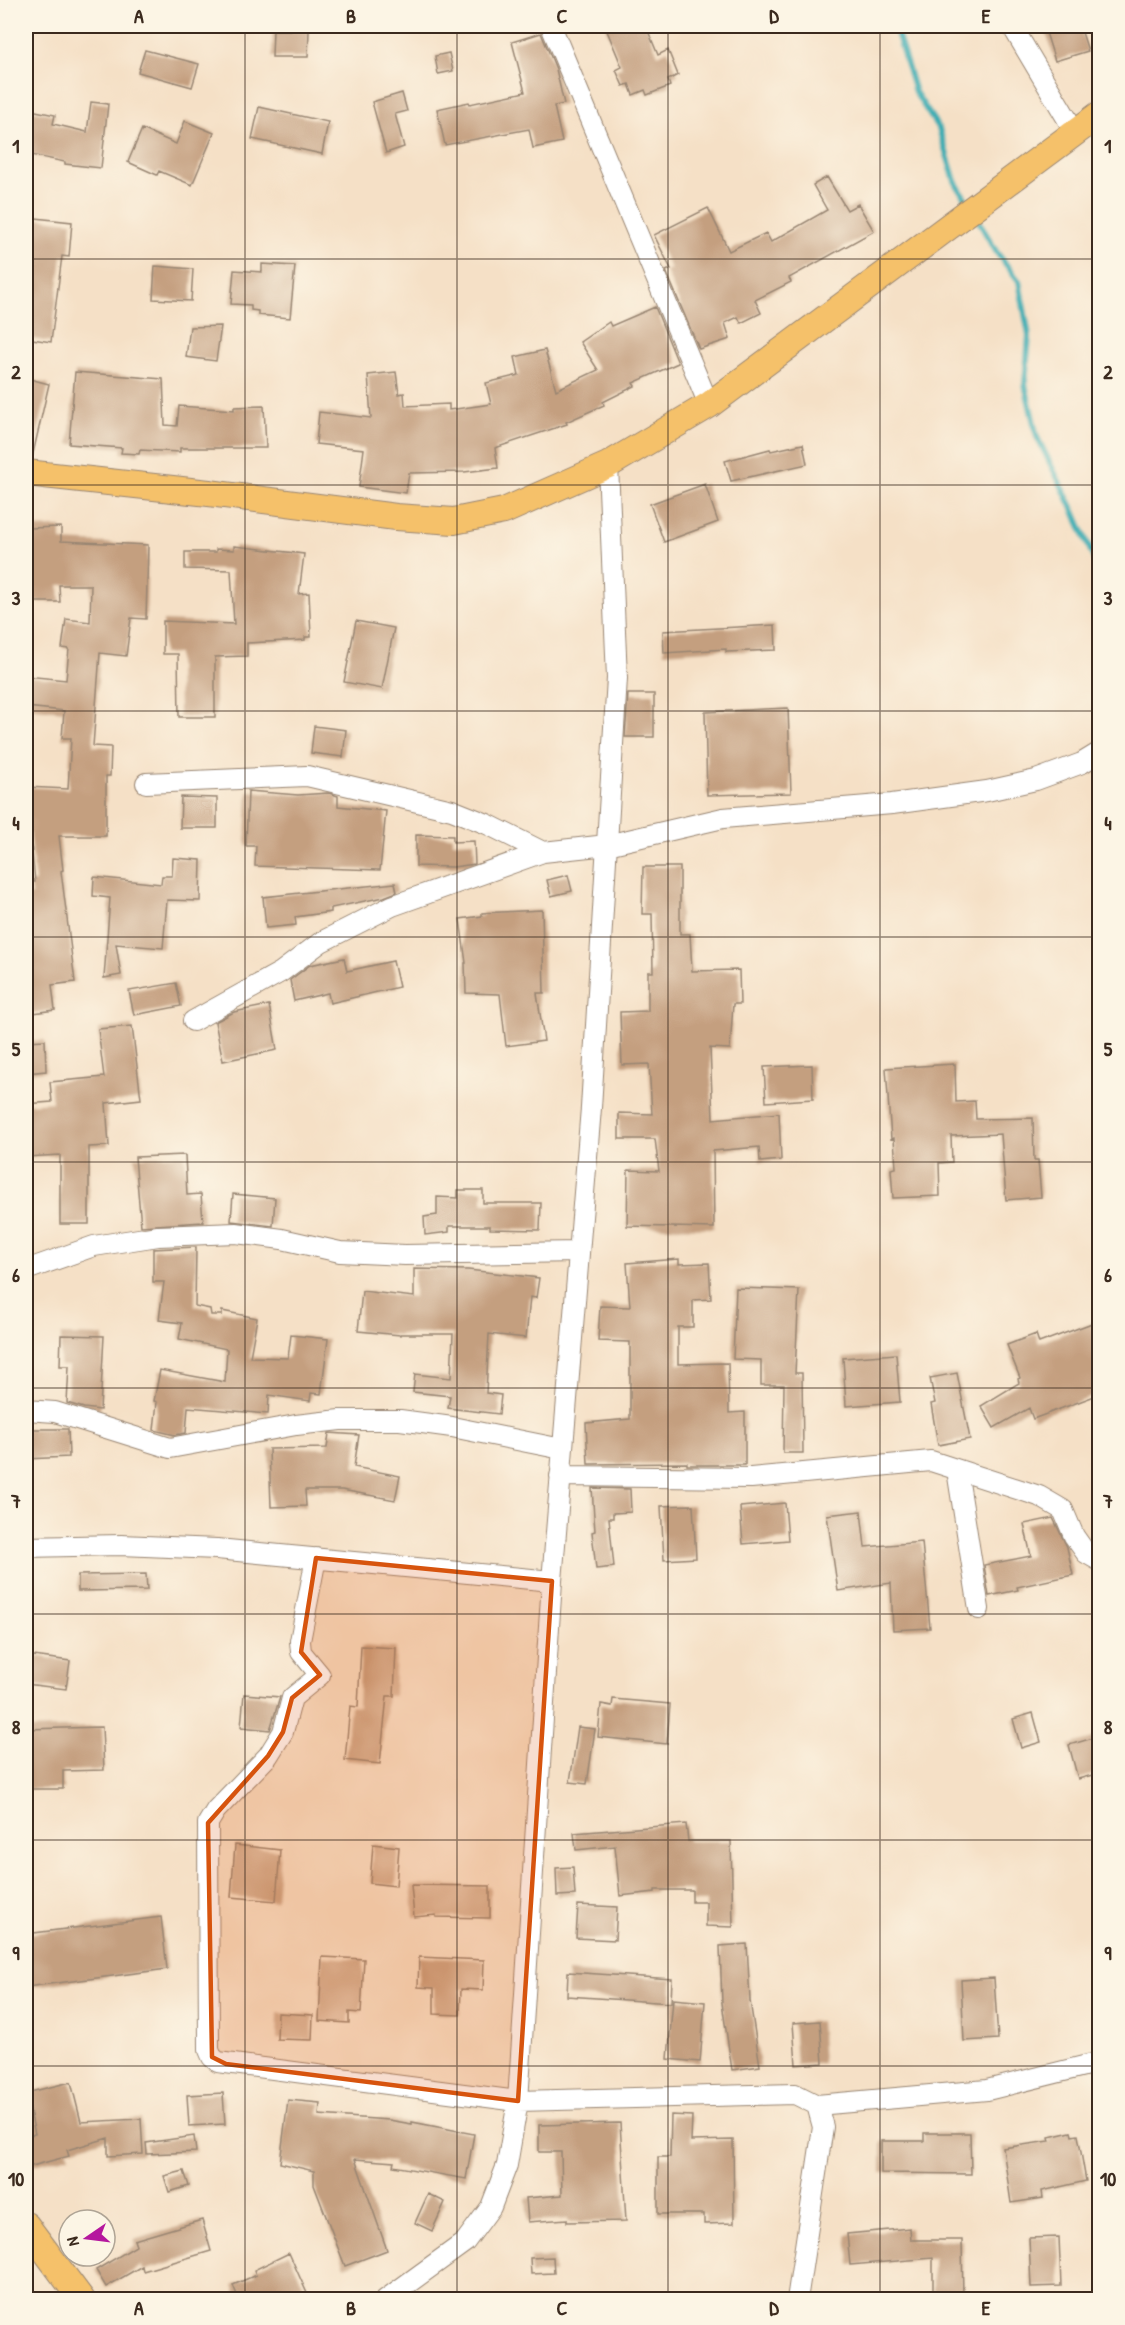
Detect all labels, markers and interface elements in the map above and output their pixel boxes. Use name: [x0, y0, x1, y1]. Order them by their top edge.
text: A: [134, 2, 144, 29]
text: B: [346, 2, 356, 29]
text: C: [557, 2, 568, 29]
text: D: [769, 2, 779, 29]
text: E: [982, 2, 991, 29]
text: 1: [12, 132, 20, 159]
text: 1: [1104, 132, 1112, 159]
text: 2: [11, 358, 21, 385]
text: 2: [1103, 358, 1113, 385]
text: 3: [12, 584, 21, 611]
text: 3: [1104, 584, 1113, 611]
text: 4: [12, 809, 20, 836]
text: 4: [1104, 809, 1112, 836]
text: 5: [12, 1035, 21, 1062]
text: 5: [1104, 1035, 1113, 1062]
text: 6: [12, 1261, 20, 1288]
text: 6: [1104, 1261, 1112, 1288]
text: 7: [10, 1487, 21, 1514]
text: 7: [1102, 1487, 1113, 1514]
text: 8: [12, 1713, 21, 1740]
text: 8: [1104, 1713, 1113, 1740]
text: 9: [12, 1939, 20, 1966]
text: 9: [1104, 1939, 1112, 1966]
text: 10: [8, 2165, 24, 2192]
text: 10: [1100, 2165, 1116, 2192]
north arrow: [57, 2208, 117, 2268]
text: N: [61, 2234, 84, 2248]
text: A: [134, 2294, 144, 2321]
text: B: [346, 2294, 356, 2321]
text: C: [557, 2294, 568, 2321]
text: D: [769, 2294, 779, 2321]
text: E: [982, 2294, 991, 2321]

